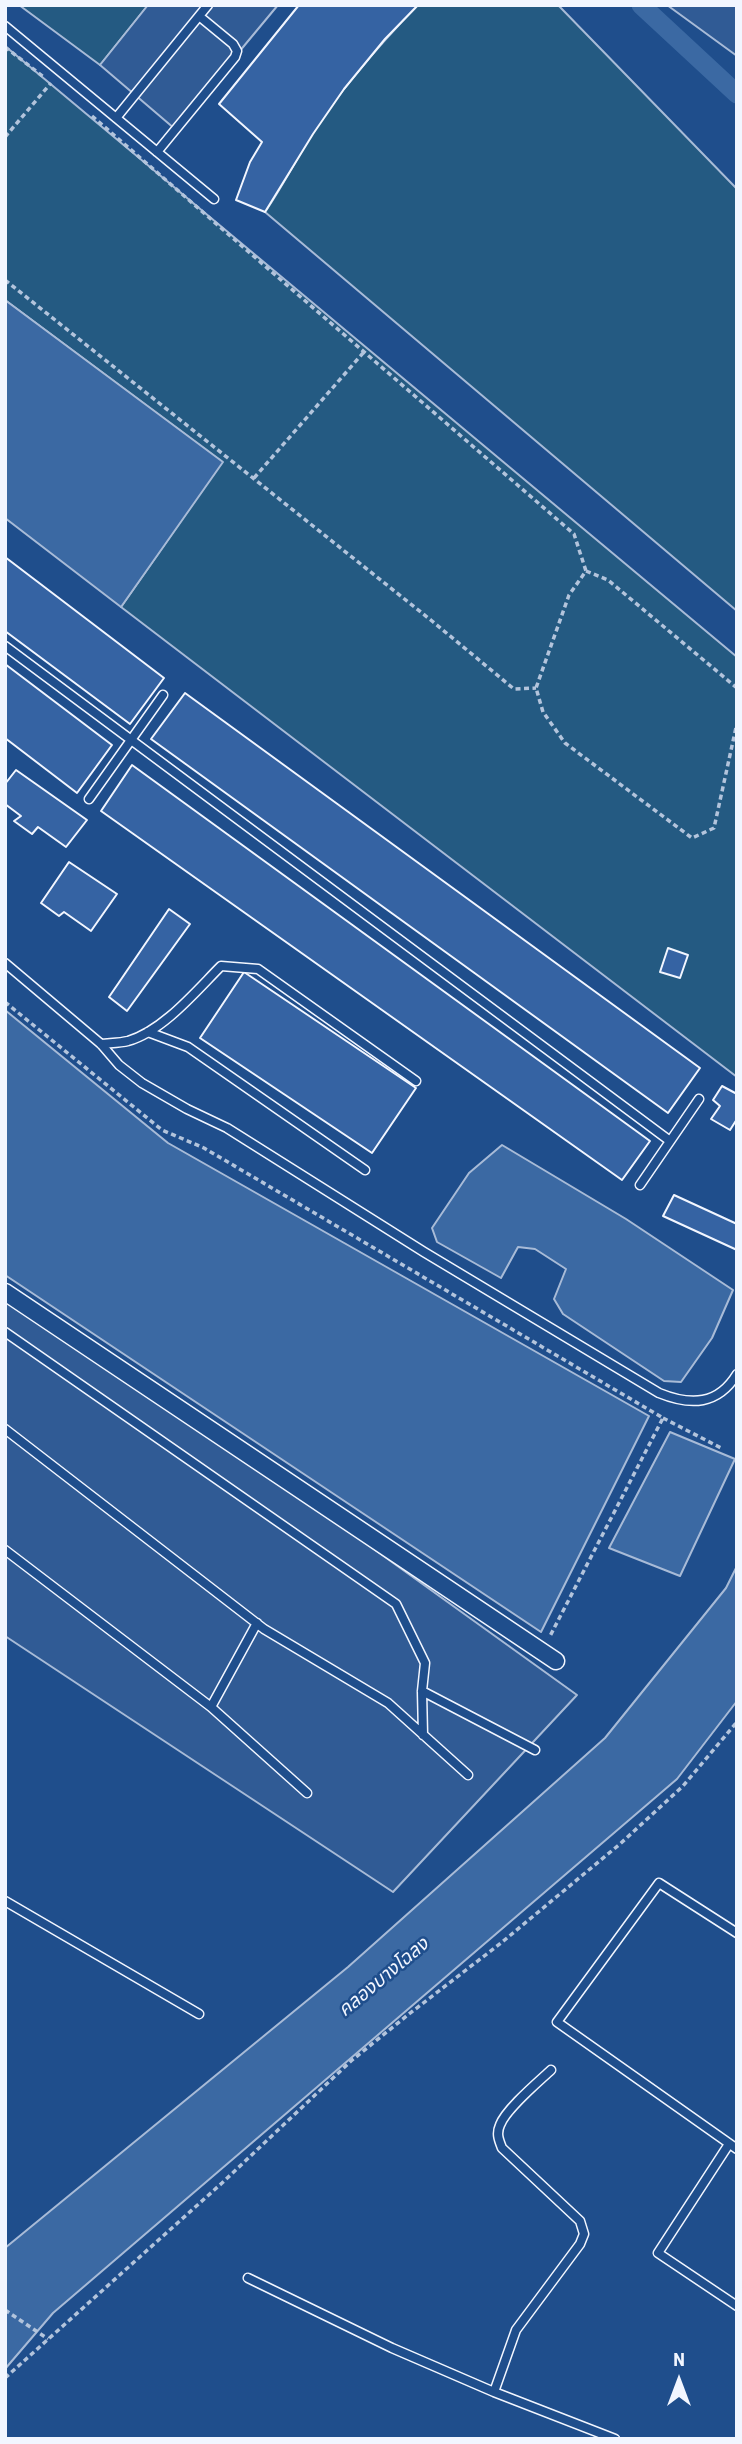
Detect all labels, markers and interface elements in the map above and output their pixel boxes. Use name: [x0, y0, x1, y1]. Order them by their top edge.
water label: คลองบางโฉลง: [334, 1934, 434, 2022]
north arrow: [644, 2346, 714, 2416]
text: N: [673, 2348, 685, 2371]

